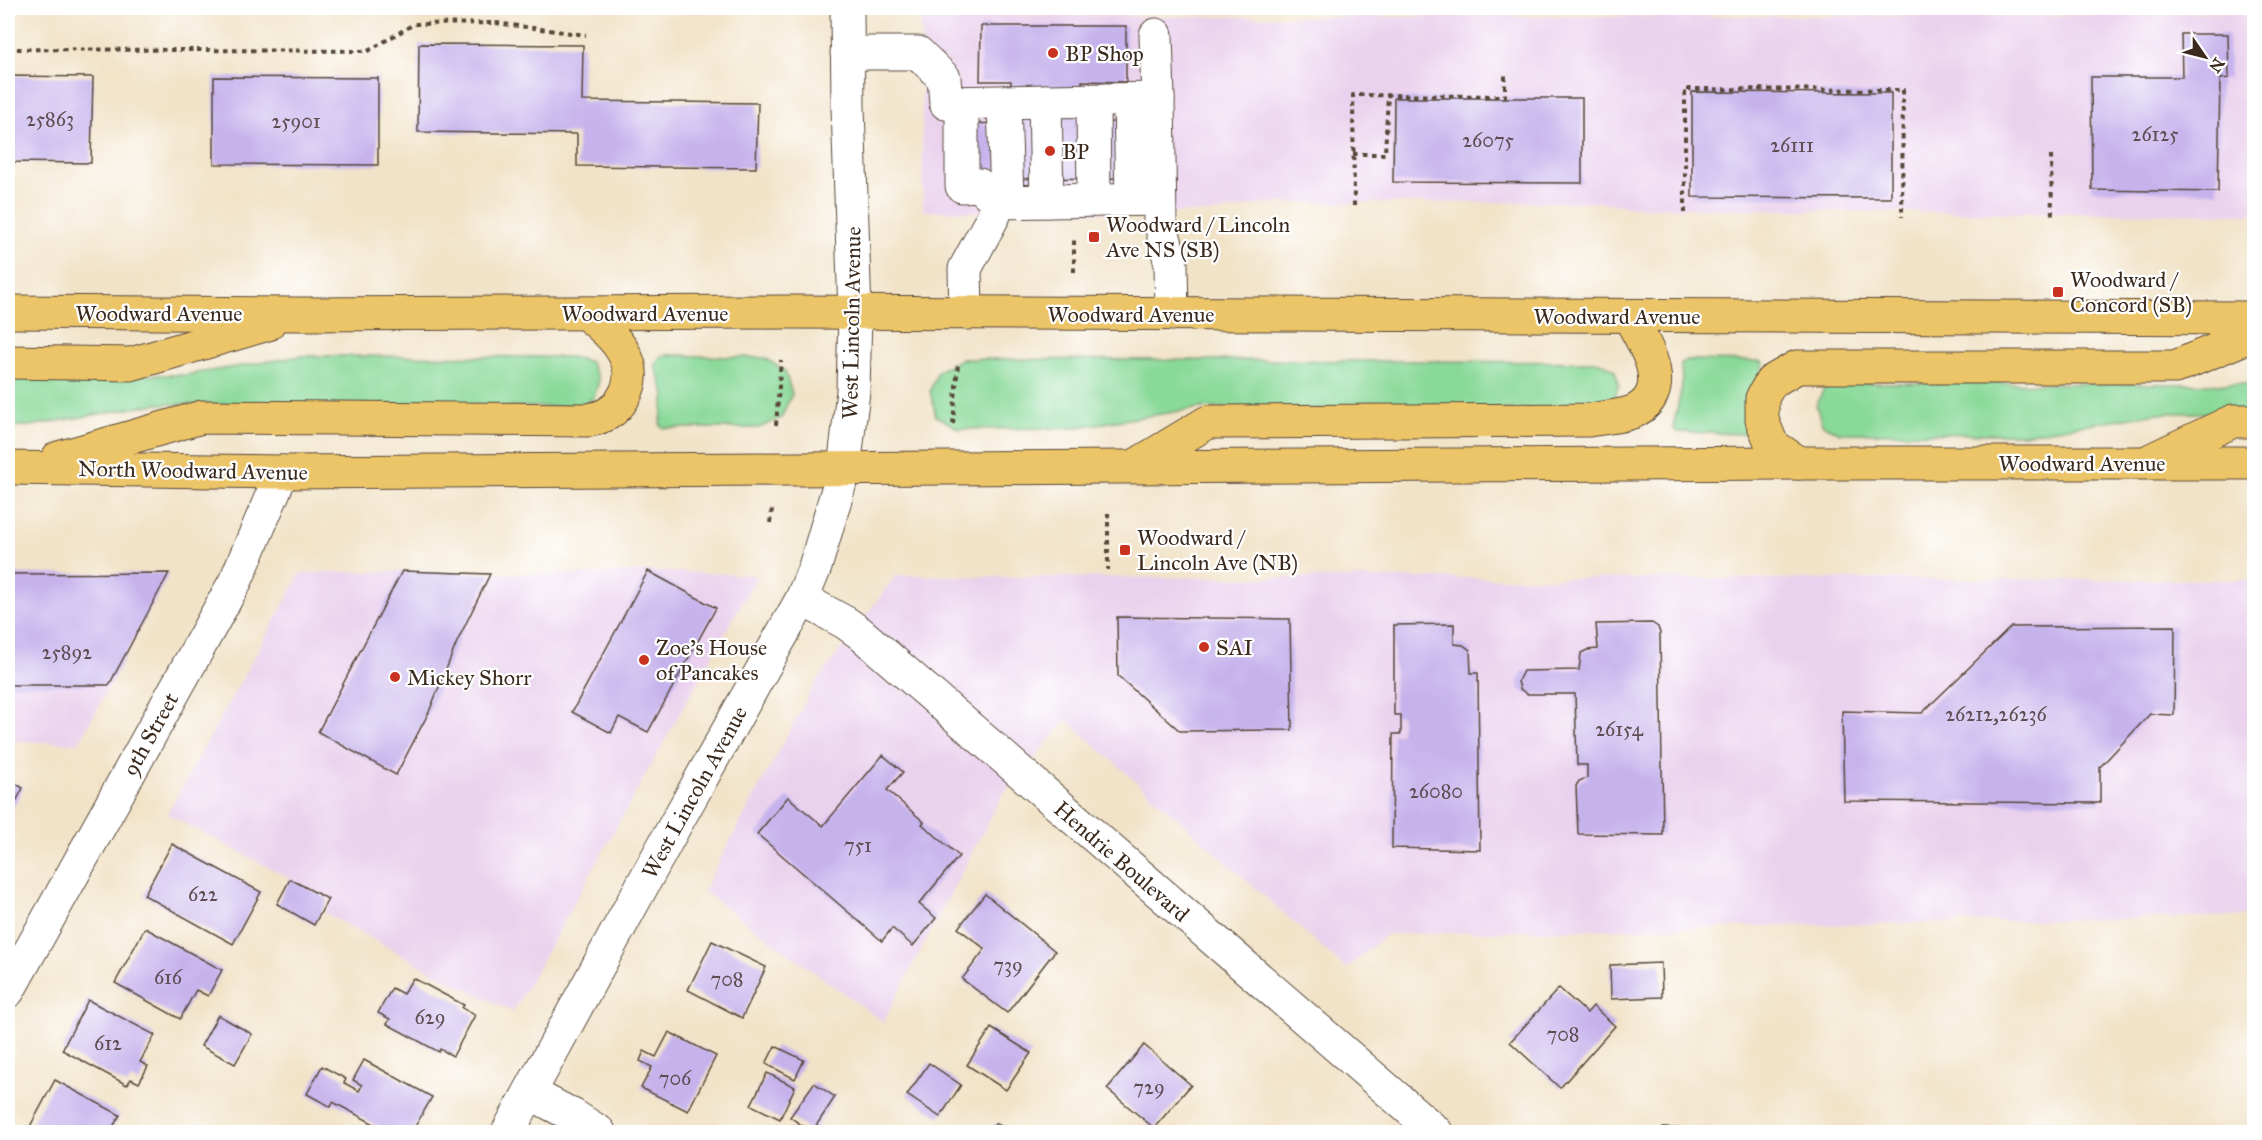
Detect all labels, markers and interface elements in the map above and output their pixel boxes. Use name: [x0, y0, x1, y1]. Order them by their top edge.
north arrow: [2175, 27, 2235, 87]
place label: BP Shop: [1065, 40, 1144, 67]
marker: BP Shop: [1046, 46, 1060, 60]
text: N: [2205, 54, 2229, 77]
house number: 25863: [26, 107, 74, 131]
house number: 25901: [271, 109, 321, 133]
house number: 26125: [2132, 122, 2178, 146]
house number: 26075: [1462, 128, 1514, 152]
house number: 26111: [1770, 133, 1814, 157]
place label: BP: [1062, 138, 1089, 165]
marker: BP: [1043, 144, 1057, 158]
place label: Woodward / Lincoln Ave NS (SB): [1105, 211, 1290, 263]
street label: West Lincoln Avenue: [836, 226, 867, 420]
marker: Woodward / Lincoln Ave NS (SB): [1087, 230, 1101, 244]
place label: Woodward / Concord (SB): [2070, 266, 2192, 318]
marker: Woodward / Concord (SB): [2051, 285, 2065, 299]
street label: Woodward Avenue: [75, 300, 243, 327]
street label: Woodward Avenue: [561, 300, 729, 327]
street label: Woodward Avenue: [1047, 301, 1215, 328]
street label: Woodward Avenue: [1533, 303, 1701, 330]
street label: Woodward Avenue: [1998, 450, 2166, 477]
street label: North Woodward Avenue: [78, 455, 308, 486]
place label: Woodward / Lincoln Ave (NB): [1137, 524, 1298, 576]
marker: Woodward / Lincoln Ave (NB): [1118, 543, 1132, 557]
place label: Zoe's House of Pancakes: [656, 634, 767, 686]
place label: SAI: [1216, 634, 1253, 661]
house number: 25892: [42, 640, 92, 664]
marker: SAI: [1197, 640, 1211, 654]
marker: Zoe's House of Pancakes: [637, 653, 651, 667]
place label: Mickey Shorr: [407, 664, 532, 691]
marker: Mickey Shorr: [388, 670, 402, 684]
street label: 9th Street: [117, 688, 184, 781]
street label: West Lincoln Avenue: [636, 701, 753, 883]
house number: 26212,26236: [1945, 702, 2048, 726]
house number: 26154: [1595, 717, 1644, 741]
house number: 26080: [1409, 779, 1463, 803]
street label: Hendrie Boulevard: [1048, 795, 1195, 927]
house number: 751: [844, 833, 872, 857]
house number: 622: [188, 882, 218, 906]
house number: 739: [993, 953, 1023, 977]
house number: 616: [154, 965, 183, 989]
house number: 708: [711, 967, 743, 991]
house number: 629: [415, 1005, 445, 1029]
house number: 708: [1547, 1022, 1579, 1046]
house number: 612: [94, 1031, 122, 1055]
house number: 706: [659, 1066, 692, 1090]
house number: 729: [1133, 1075, 1165, 1099]

